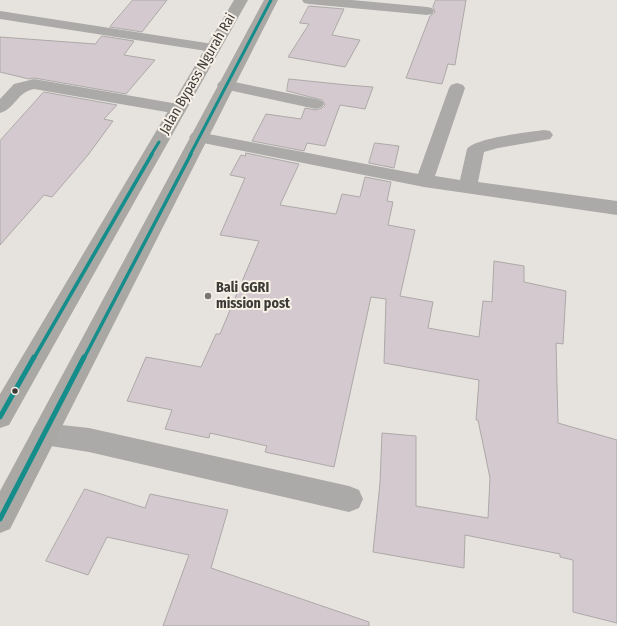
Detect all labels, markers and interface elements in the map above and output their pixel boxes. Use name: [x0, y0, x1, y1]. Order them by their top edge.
street label: Jalan Bypass Ngurah Rai: [156, 11, 240, 137]
place label: Bali GGRI mission post: [216, 280, 290, 312]
marker: Bali GGRI mission post: [203, 291, 213, 301]
unlabelled marker: [10, 386, 20, 396]

